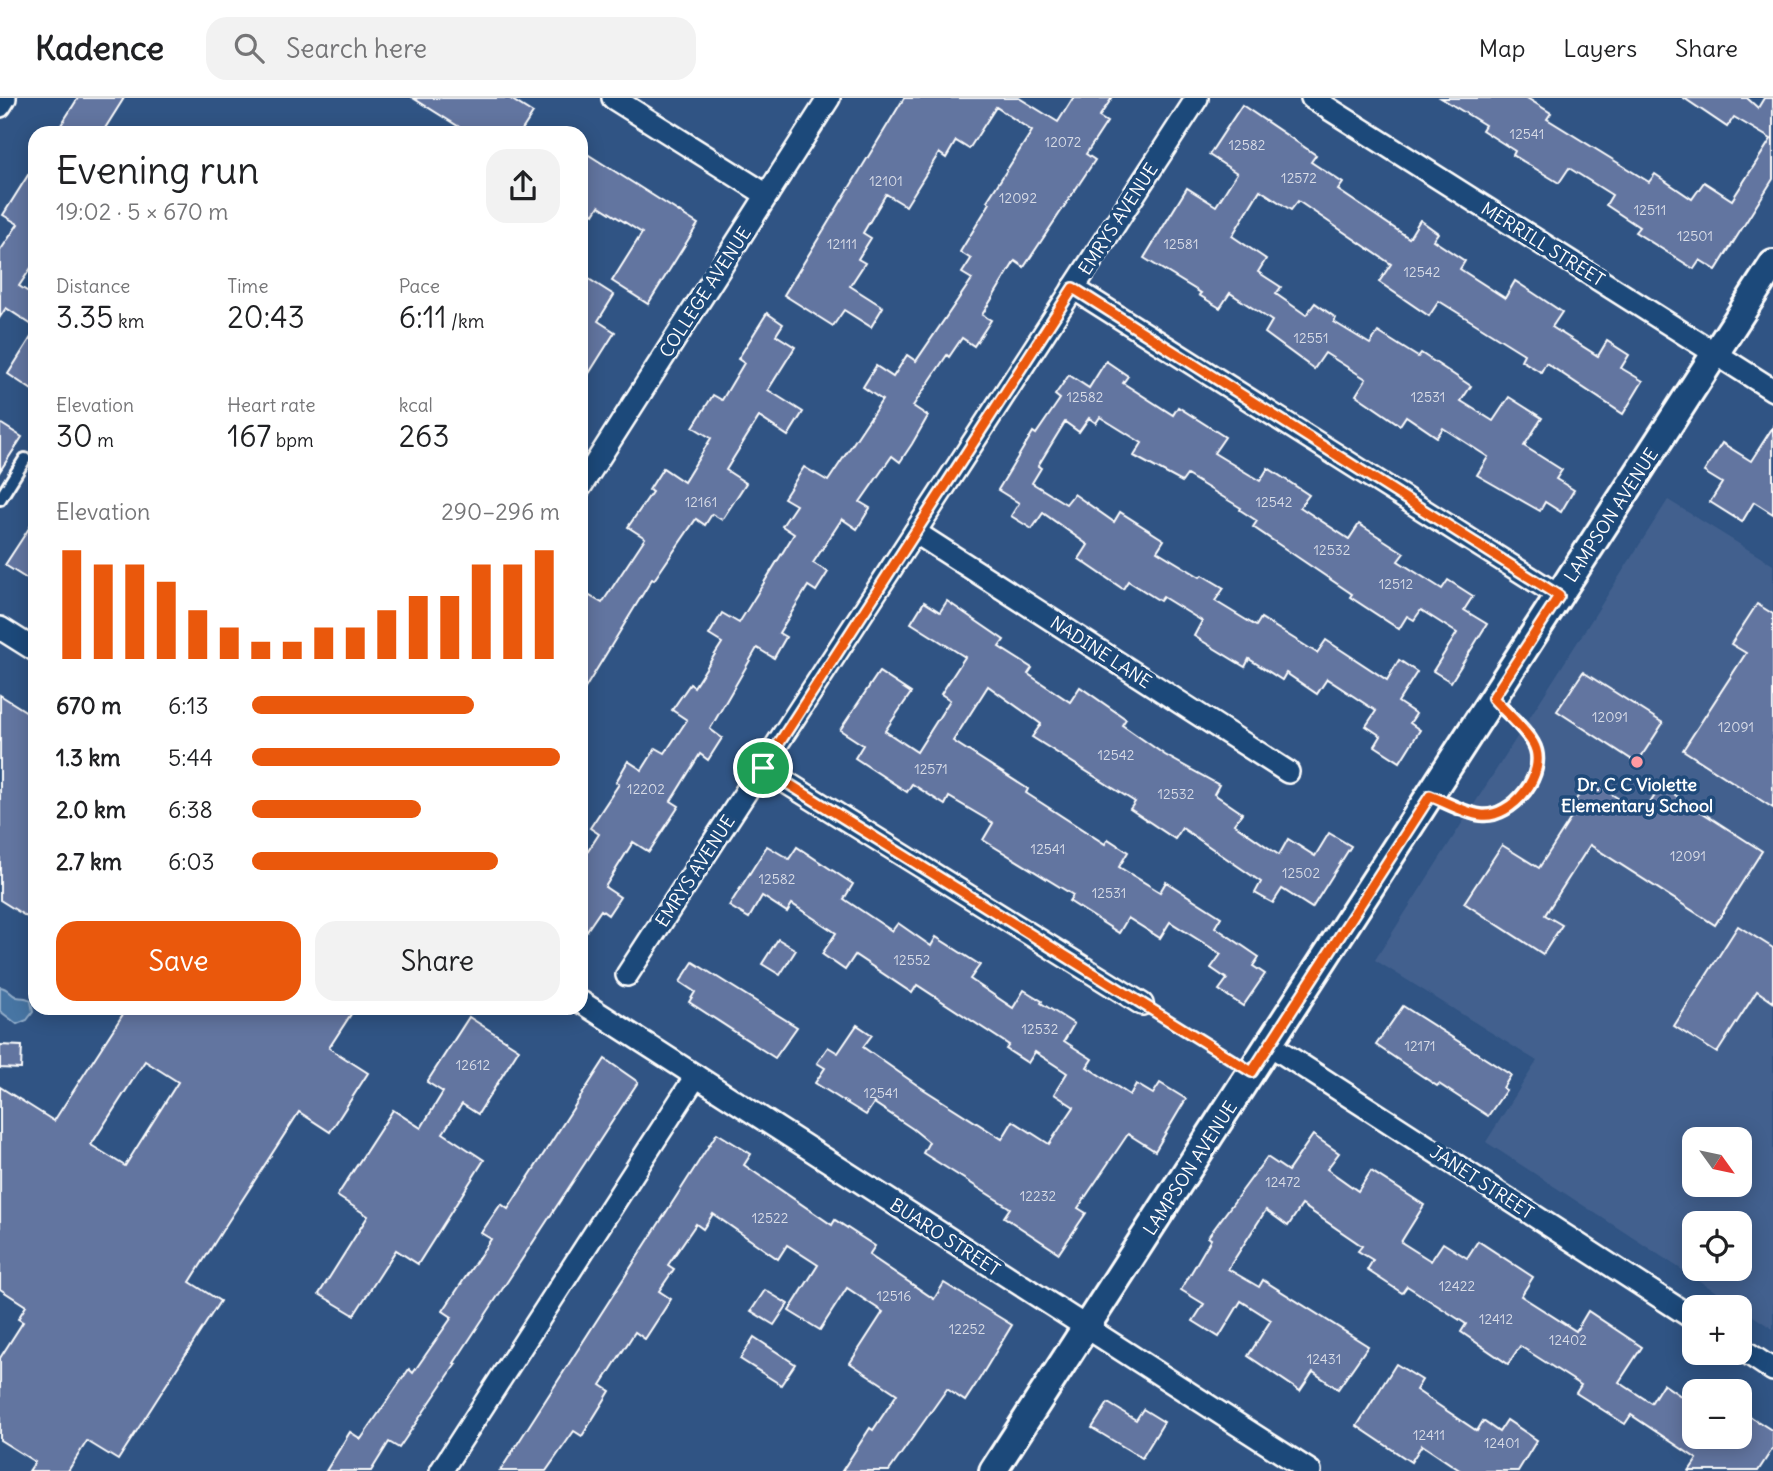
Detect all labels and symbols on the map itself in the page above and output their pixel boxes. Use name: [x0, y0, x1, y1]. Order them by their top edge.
house number: 12541: [1510, 125, 1544, 143]
house number: 12072: [1045, 133, 1082, 151]
house number: 12582: [1228, 136, 1266, 154]
street label: EMRYS AVENUE: [1073, 159, 1163, 279]
house number: 12572: [1281, 169, 1317, 187]
house number: 12101: [869, 172, 903, 190]
house number: 12092: [999, 189, 1037, 207]
street label: MERRILL STREET: [1477, 197, 1609, 291]
house number: 12511: [1634, 201, 1666, 219]
street label: COLLEGE AVENUE: [654, 222, 756, 362]
house number: 12501: [1677, 227, 1713, 245]
house number: 12111: [827, 235, 857, 253]
house number: 12581: [1164, 235, 1198, 253]
house number: 12542: [1403, 263, 1441, 281]
house number: 12551: [1294, 329, 1328, 347]
house number: 12582: [1066, 388, 1104, 406]
house number: 12531: [1411, 388, 1445, 406]
street label: LAMPSON AVENUE: [1559, 443, 1663, 587]
house number: 12161: [685, 493, 717, 511]
house number: 12542: [1255, 493, 1293, 511]
house number: 12532: [1314, 541, 1351, 559]
house number: 12512: [1379, 575, 1414, 593]
street label: NADINE LANE: [1046, 611, 1156, 693]
house number: 12091: [1592, 708, 1628, 726]
house number: 12091: [1718, 718, 1754, 736]
pin: [733, 738, 793, 798]
house number: 12542: [1097, 746, 1135, 764]
marker: Dr. C C Violette Elementary School: [1629, 754, 1645, 770]
house number: 12571: [914, 760, 948, 778]
place label: Dr. C C Violette Elementary School: [1561, 773, 1713, 817]
house number: 12202: [627, 780, 665, 798]
house number: 12532: [1158, 785, 1195, 803]
street label: EMRYS AVENUE: [650, 811, 740, 931]
house number: 12541: [1031, 840, 1065, 858]
house number: 12091: [1670, 847, 1706, 865]
house number: 12502: [1282, 864, 1320, 882]
house number: 12582: [758, 870, 796, 888]
house number: 12531: [1092, 884, 1126, 902]
house number: 12552: [893, 951, 931, 969]
house number: 12532: [1022, 1020, 1059, 1038]
house number: 12171: [1404, 1037, 1436, 1055]
house number: 12612: [456, 1056, 491, 1074]
house number: 12541: [864, 1084, 898, 1102]
street label: LAMPSON AVENUE: [1138, 1096, 1242, 1240]
north arrow: [1682, 1127, 1752, 1197]
street label: JANET STREET: [1426, 1140, 1538, 1224]
house number: 12472: [1265, 1173, 1301, 1191]
house number: 12232: [1020, 1187, 1057, 1205]
street label: BUARO STREET: [886, 1193, 1004, 1281]
house number: 12522: [752, 1209, 789, 1227]
house number: 12422: [1439, 1277, 1476, 1295]
house number: 12516: [877, 1287, 911, 1305]
house number: 12412: [1479, 1310, 1513, 1328]
house number: 12252: [949, 1320, 986, 1338]
house number: 12402: [1549, 1331, 1587, 1349]
house number: 12431: [1307, 1350, 1341, 1368]
house number: 12411: [1413, 1426, 1445, 1444]
house number: 12401: [1484, 1434, 1520, 1452]

